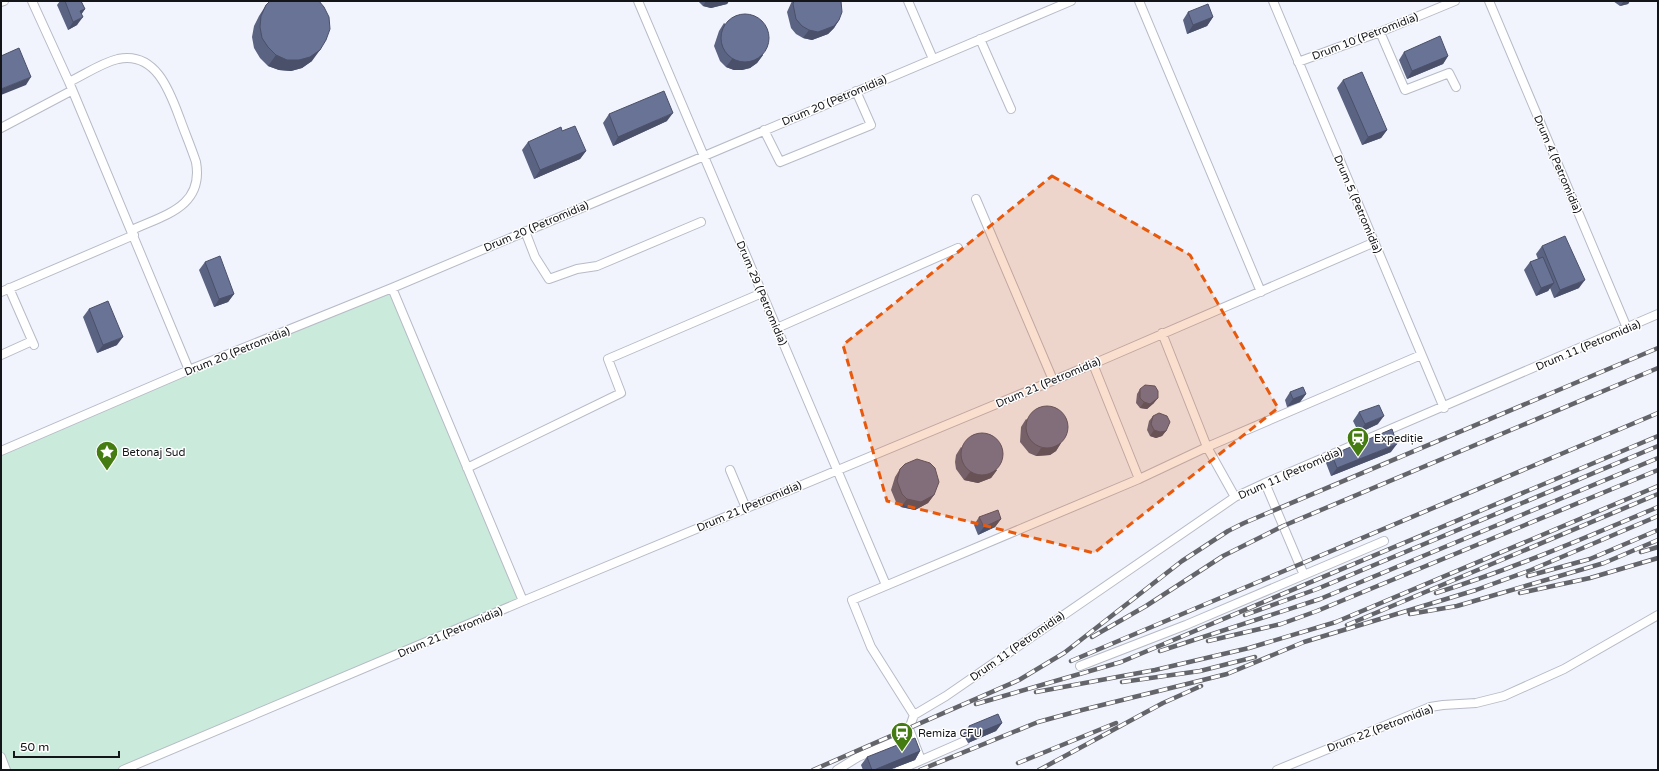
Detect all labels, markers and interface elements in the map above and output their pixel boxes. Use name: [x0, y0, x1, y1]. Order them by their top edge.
street label: Drum 10 (Petromidia): [1310, 10, 1420, 63]
street label: Drum 20 (Petromidia): [780, 72, 889, 128]
street label: Drum 4 (Petromidia): [1531, 113, 1584, 215]
street label: Drum 5 (Petromidia): [1331, 153, 1384, 255]
street label: Drum 20 (Petromidia): [482, 198, 591, 254]
street label: Drum 29 (Petromidia): [734, 239, 790, 348]
street label: Drum 11 (Petromidia): [1534, 317, 1643, 373]
street label: Drum 20 (Petromidia): [183, 324, 292, 379]
street label: Drum 21 (Petromidia): [994, 354, 1103, 410]
station icon: Expediție: [1345, 425, 1371, 458]
place label: Expediție: [1374, 432, 1423, 445]
place icon: Betonaj Sud: [94, 439, 120, 472]
street label: Drum 11 (Petromidia): [1236, 445, 1344, 502]
place label: Betonaj Sud: [122, 446, 186, 459]
street label: Drum 21 (Petromidia): [695, 478, 804, 534]
street label: Drum 21 (Petromidia): [396, 604, 505, 660]
street label: Drum 11 (Petromidia): [967, 609, 1067, 684]
street label: Drum 22 (Petromidia): [1325, 702, 1435, 755]
station icon: Remiza CFU: [889, 720, 915, 753]
place label: Remiza CFU: [918, 727, 982, 740]
scale bar: [14, 733, 119, 759]
text: 50 m: [20, 740, 49, 754]

